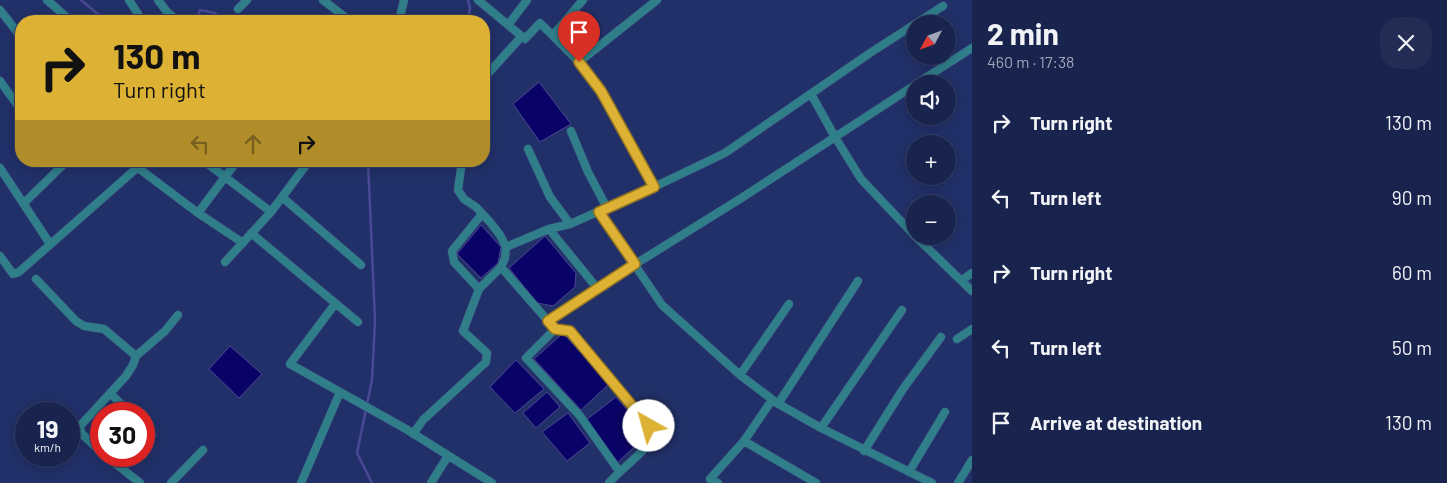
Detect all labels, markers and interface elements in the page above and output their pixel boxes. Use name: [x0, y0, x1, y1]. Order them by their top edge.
pin: [558, 11, 600, 62]
north arrow: [906, 15, 956, 65]
map controls: [906, 15, 956, 245]
text: 2 min: [987, 15, 1059, 51]
button: close: [1380, 17, 1432, 69]
icon: arrive: [565, 18, 593, 46]
text: 130 m: [113, 34, 200, 76]
icon: right: [30, 35, 95, 100]
text: 460 m · 17:38: [987, 52, 1074, 71]
button: sound: [906, 75, 956, 125]
text: Turn right: [113, 76, 206, 102]
icon: right: [987, 109, 1015, 137]
text: Turn right: [1030, 111, 1112, 134]
text: 130 m: [1385, 111, 1432, 134]
icon: left: [186, 130, 214, 158]
icon: ahead: [239, 130, 267, 158]
icon: right: [292, 130, 320, 158]
button: +: [906, 135, 956, 185]
icon: left: [987, 184, 1015, 212]
text: Turn left: [1030, 186, 1101, 209]
text: 90 m: [1392, 186, 1432, 209]
button: −: [906, 195, 956, 245]
icon: right: [987, 259, 1015, 287]
text: Turn right: [1030, 261, 1112, 284]
text: 60 m: [1392, 261, 1432, 284]
icon: left: [987, 334, 1015, 362]
text: Turn left: [1030, 336, 1101, 359]
text: 50 m: [1392, 336, 1432, 359]
position arrow: [622, 399, 674, 451]
speed limit sign: 30: [90, 402, 155, 467]
icon: arrive: [987, 409, 1015, 437]
text: Arrive at destination: [1030, 411, 1202, 434]
text: 130 m: [1385, 411, 1432, 434]
text: 19: [36, 413, 59, 443]
text: km/h: [34, 440, 61, 454]

